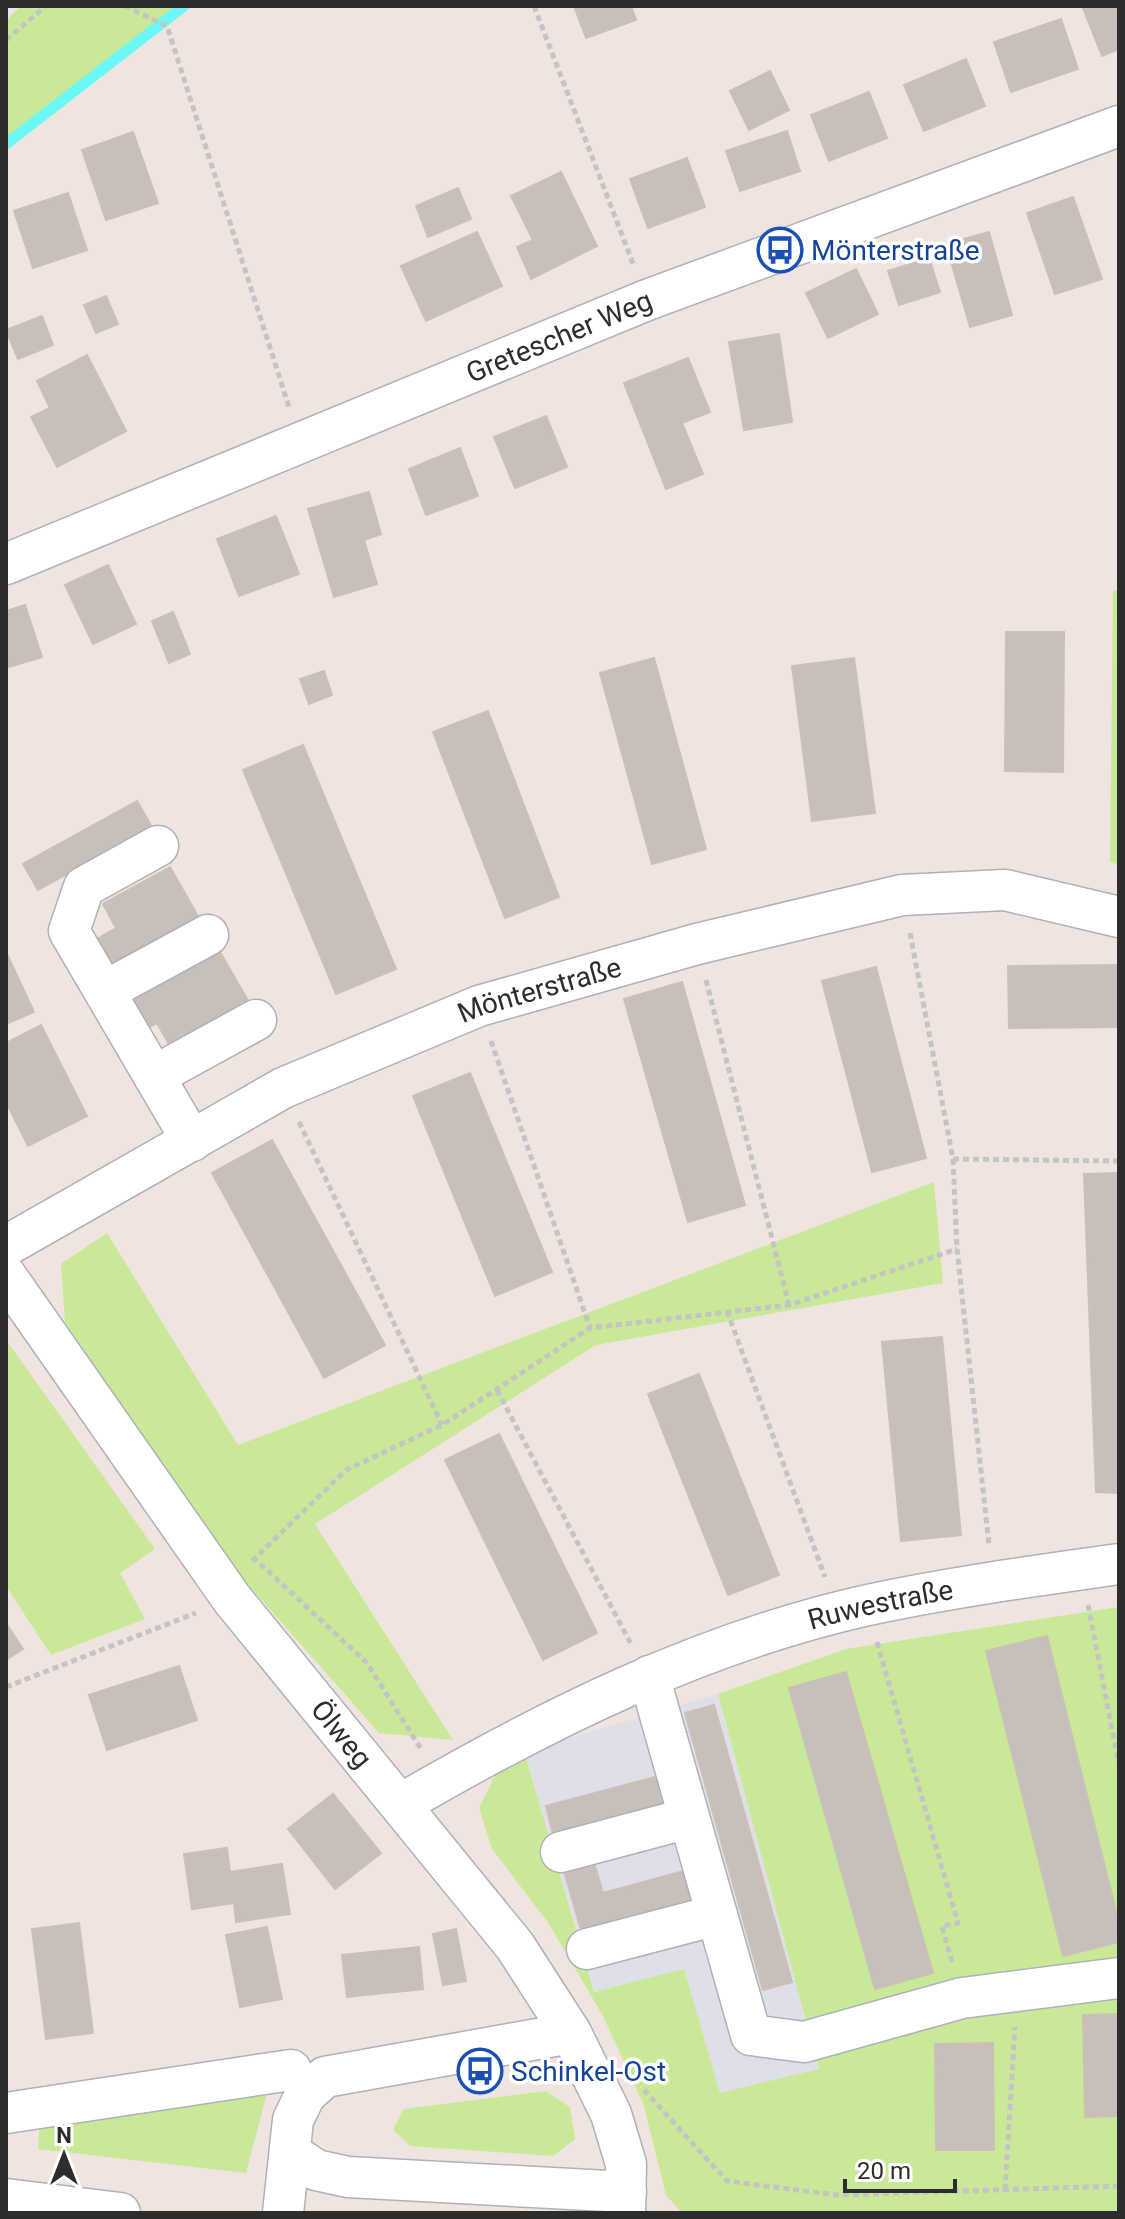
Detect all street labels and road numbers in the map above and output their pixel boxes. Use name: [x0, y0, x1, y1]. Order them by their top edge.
street label: Gretescher Weg: [461, 283, 657, 389]
street label: Mönterstraße: [453, 950, 625, 1030]
street label: Ruwestraße: [804, 1573, 956, 1636]
street label: Ölweg: [304, 1693, 379, 1774]

